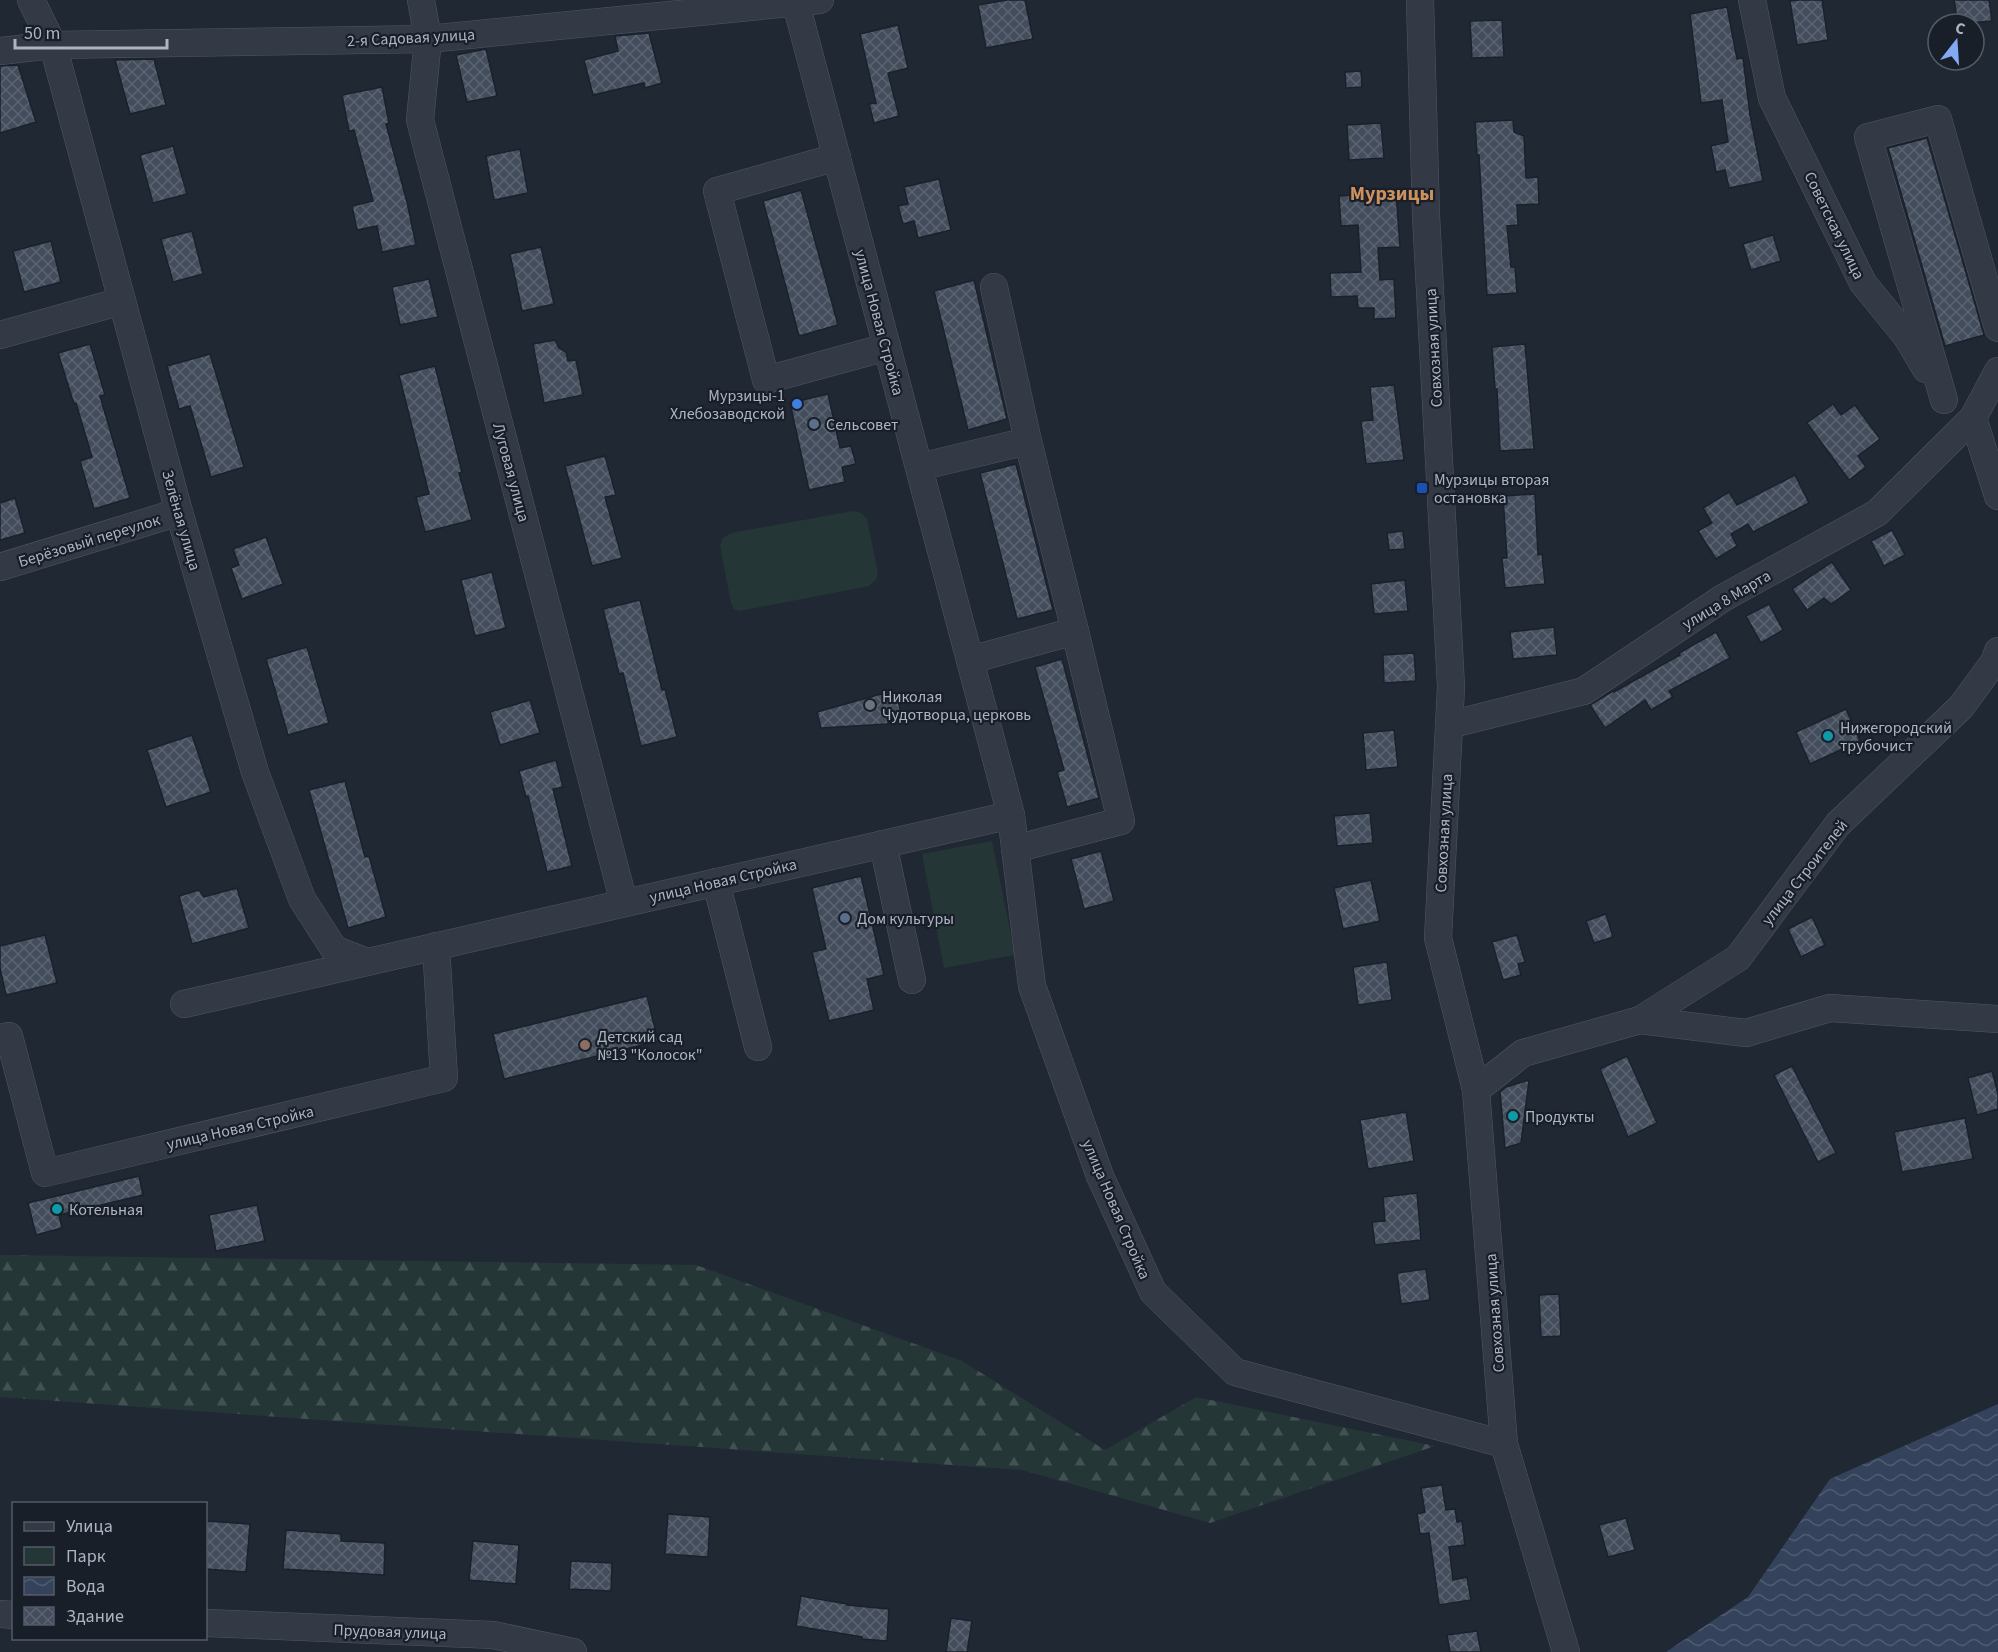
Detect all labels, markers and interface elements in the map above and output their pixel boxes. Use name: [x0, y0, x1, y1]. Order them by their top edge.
scale bar: [15, 12, 166, 50]
north arrow: [1926, 12, 1986, 72]
text: С: [1952, 17, 1968, 40]
text: 50 m: [24, 21, 60, 46]
street label: 2-я Садовая улица: [346, 24, 476, 52]
street label: Советская улица: [1798, 168, 1870, 283]
district label: Мурзицы: [1350, 180, 1434, 208]
street label: улица Новая Стройка: [849, 247, 909, 398]
street label: Совхозная улица: [1420, 288, 1448, 408]
place label: Мурзицы-1 Хлебозаводской: [670, 385, 785, 425]
marker: Мурзицы-1 Хлебозаводской: [790, 397, 804, 411]
place label: Сельсовет: [826, 414, 898, 436]
marker: Сельсовет: [807, 417, 821, 431]
street label: Луговая улица: [487, 420, 535, 524]
street label: Зелёная улица: [156, 467, 206, 573]
place label: Мурзицы вторая остановка: [1434, 469, 1549, 509]
marker: Мурзицы вторая остановка: [1415, 481, 1429, 495]
street label: Берёзовый переулок: [16, 509, 163, 573]
street label: улица 8 Марта: [1678, 565, 1775, 635]
place label: Николая Чудотворца, церковь: [882, 686, 1031, 726]
marker: Николая Чудотворца, церковь: [863, 698, 877, 712]
place label: Нижегородский трубочист: [1840, 717, 1952, 757]
marker: Нижегородский трубочист: [1821, 729, 1835, 743]
street label: Совхозная улица: [1430, 773, 1458, 893]
street label: улица Строителей: [1757, 815, 1853, 930]
street label: улица Новая Стройка: [647, 853, 799, 909]
place label: Дом культуры: [857, 908, 954, 930]
marker: Дом культуры: [838, 911, 852, 925]
place label: Детский сад №13 "Колосок": [597, 1026, 703, 1066]
marker: Детский сад №13 "Колосок": [578, 1038, 592, 1052]
street label: улица Новая Стройка: [164, 1100, 316, 1156]
place label: Продукты: [1525, 1106, 1595, 1128]
marker: Продукты: [1506, 1109, 1520, 1123]
street label: улица Новая Стройка: [1077, 1136, 1156, 1283]
place label: Котельная: [69, 1199, 143, 1221]
marker: Котельная: [50, 1202, 64, 1216]
street label: Совхозная улица: [1480, 1253, 1510, 1373]
legend: [12, 1502, 207, 1640]
text: Улица: [66, 1514, 113, 1539]
text: Парк: [66, 1544, 106, 1569]
text: Вода: [66, 1574, 105, 1599]
text: Здание: [66, 1604, 124, 1629]
street label: Прудовая улица: [333, 1619, 447, 1645]

